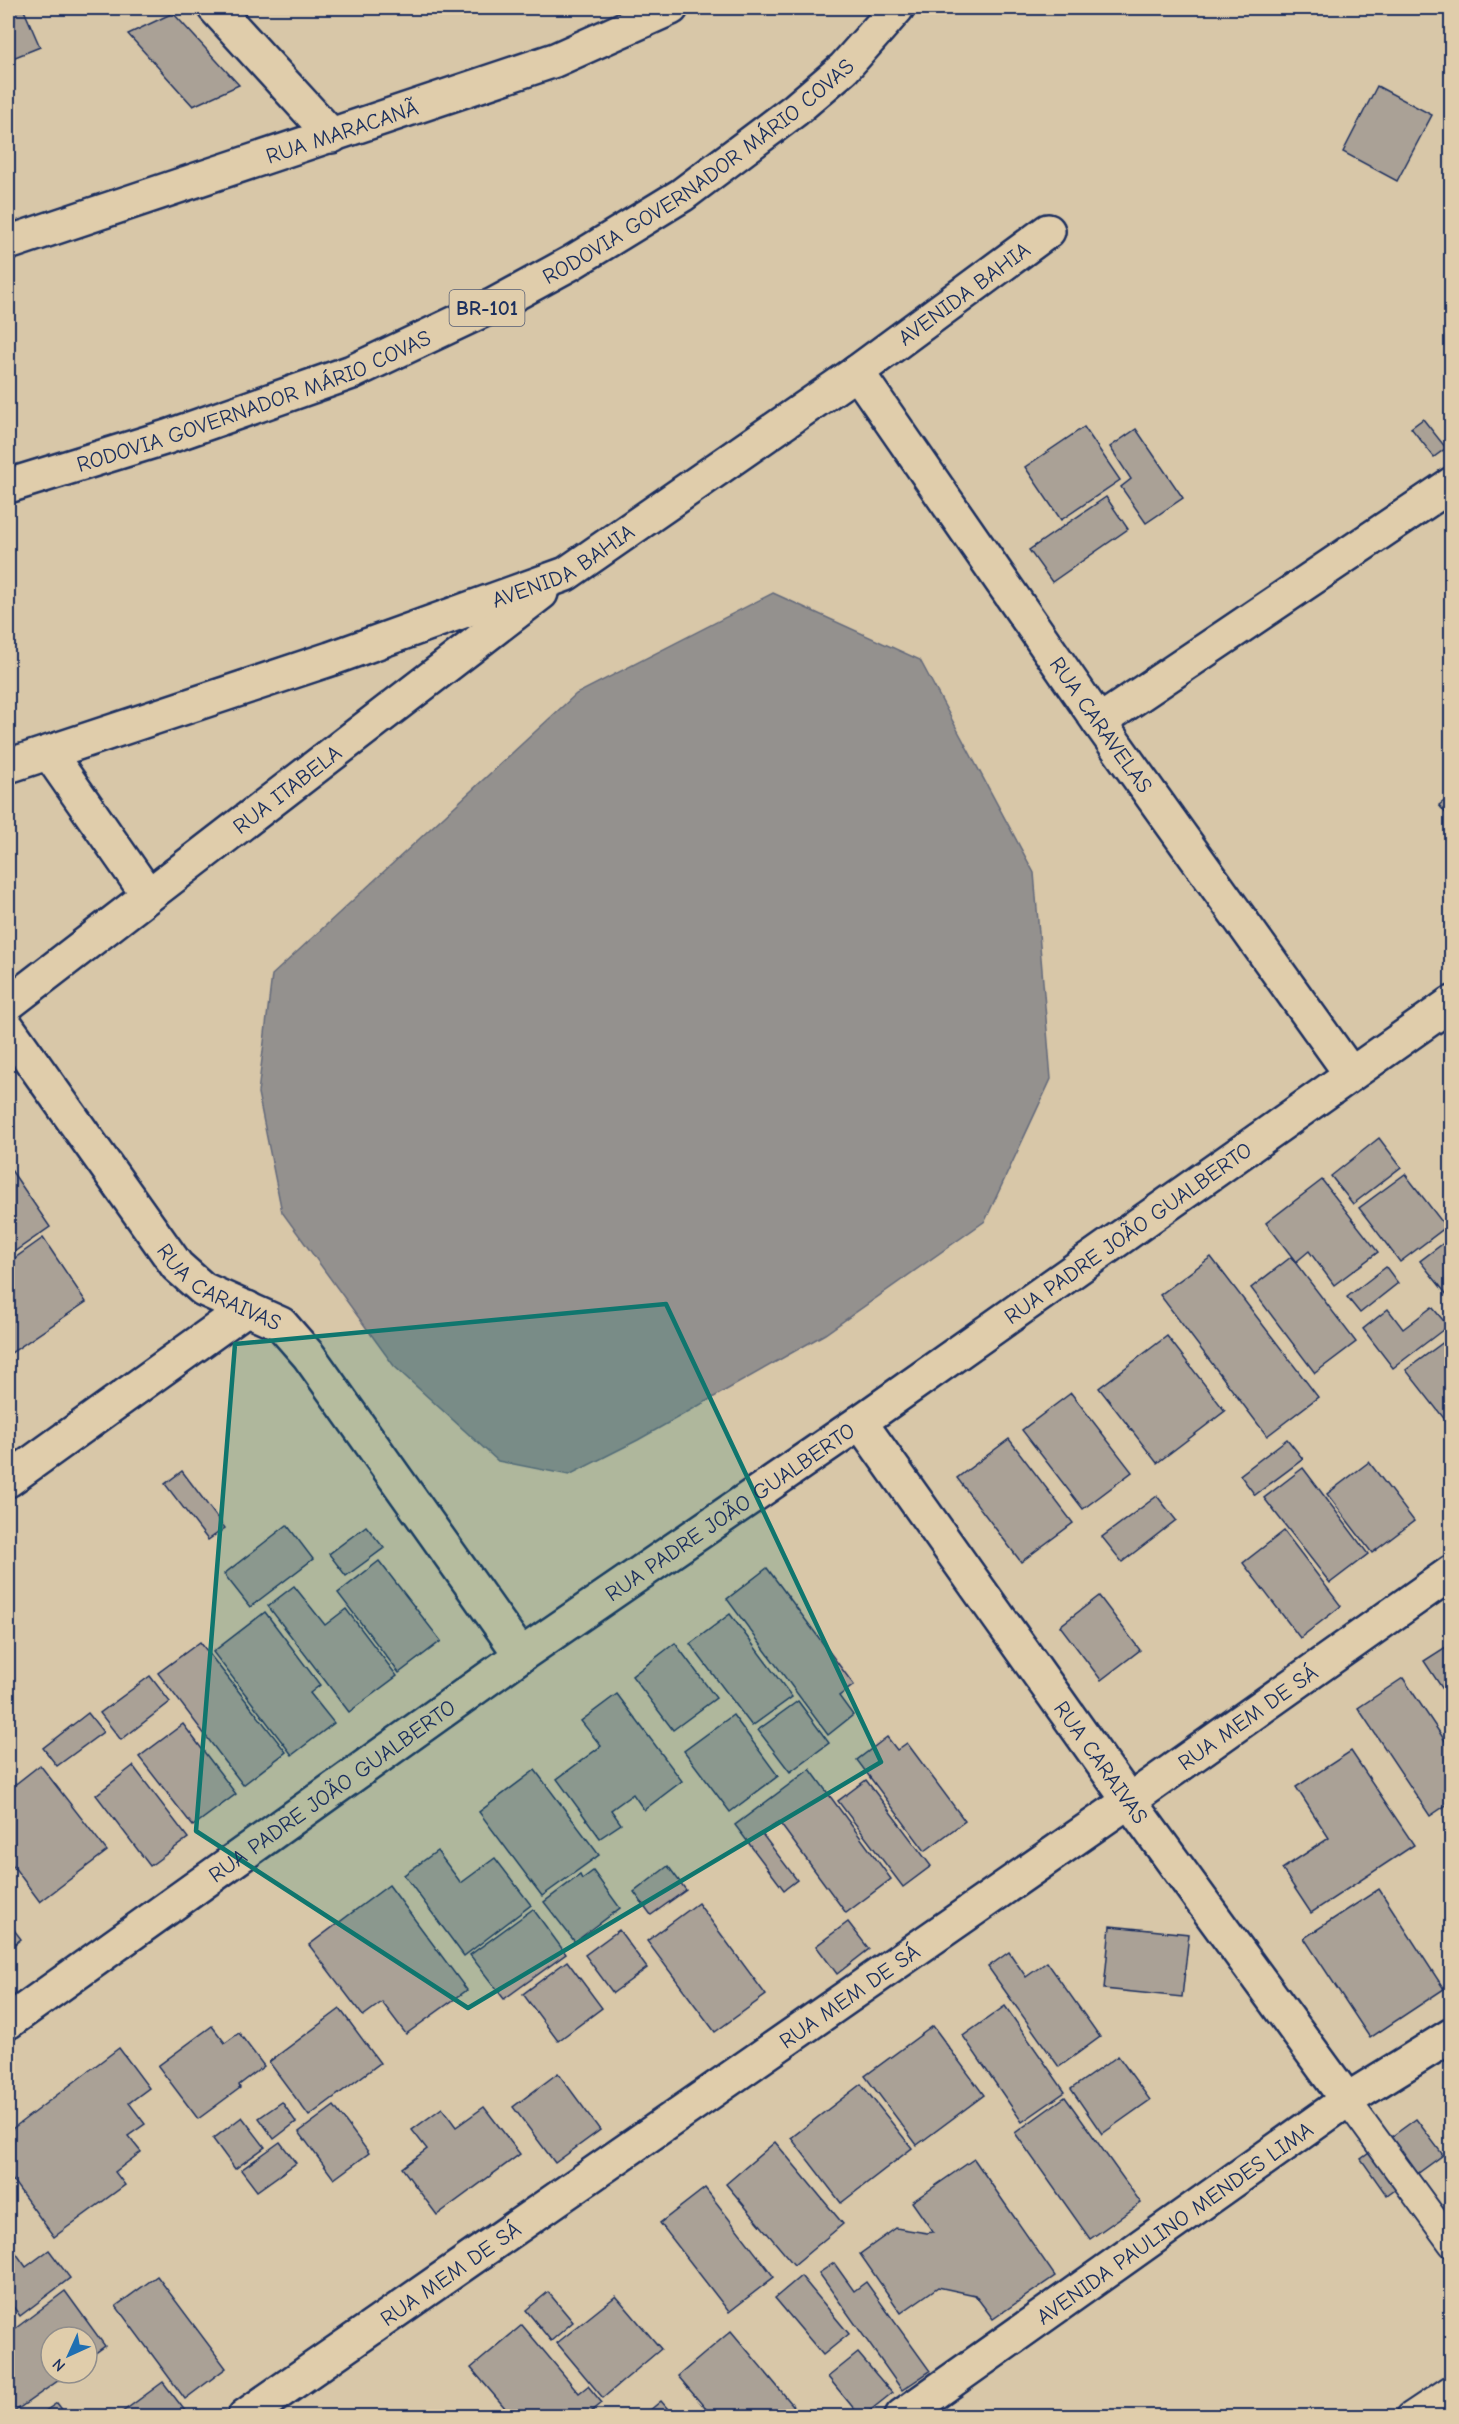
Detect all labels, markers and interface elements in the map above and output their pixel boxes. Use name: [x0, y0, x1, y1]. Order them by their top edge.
street label: RODOVIA GOVERNADOR MÁRIO COVAS: [538, 54, 860, 290]
street label: RUA MARACANÃ: [263, 95, 422, 170]
street label: AVENIDA BAHIA: [893, 237, 1036, 351]
road number: BR-101: [450, 290, 524, 326]
street label: RODOVIA GOVERNADOR MÁRIO COVAS: [74, 325, 435, 478]
street label: AVENIDA BAHIA: [489, 519, 640, 614]
street label: RUA CARAVELAS: [1044, 652, 1157, 798]
street label: RUA ITABELA: [228, 740, 347, 840]
street label: RUA PADRE JOÃO GUALBERTO: [999, 1137, 1257, 1330]
street label: RUA CARAIVAS: [151, 1239, 285, 1336]
street label: RUA PADRE JOÃO GUALBERTO: [600, 1417, 860, 1607]
street label: RUA MEM DE SÁ: [1173, 1659, 1323, 1776]
street label: RUA PADRE JOÃO GUALBERTO: [204, 1694, 461, 1888]
street label: RUA CARAIVAS: [1048, 1696, 1153, 1829]
street label: RUA MEM DE SÁ: [775, 1939, 925, 2054]
street label: AVENIDA PAULINO MENDES LIMA: [1032, 2116, 1318, 2330]
street label: RUA MEM DE SÁ: [376, 2216, 526, 2332]
north arrow: [39, 2325, 99, 2385]
text: N: [49, 2355, 69, 2375]

